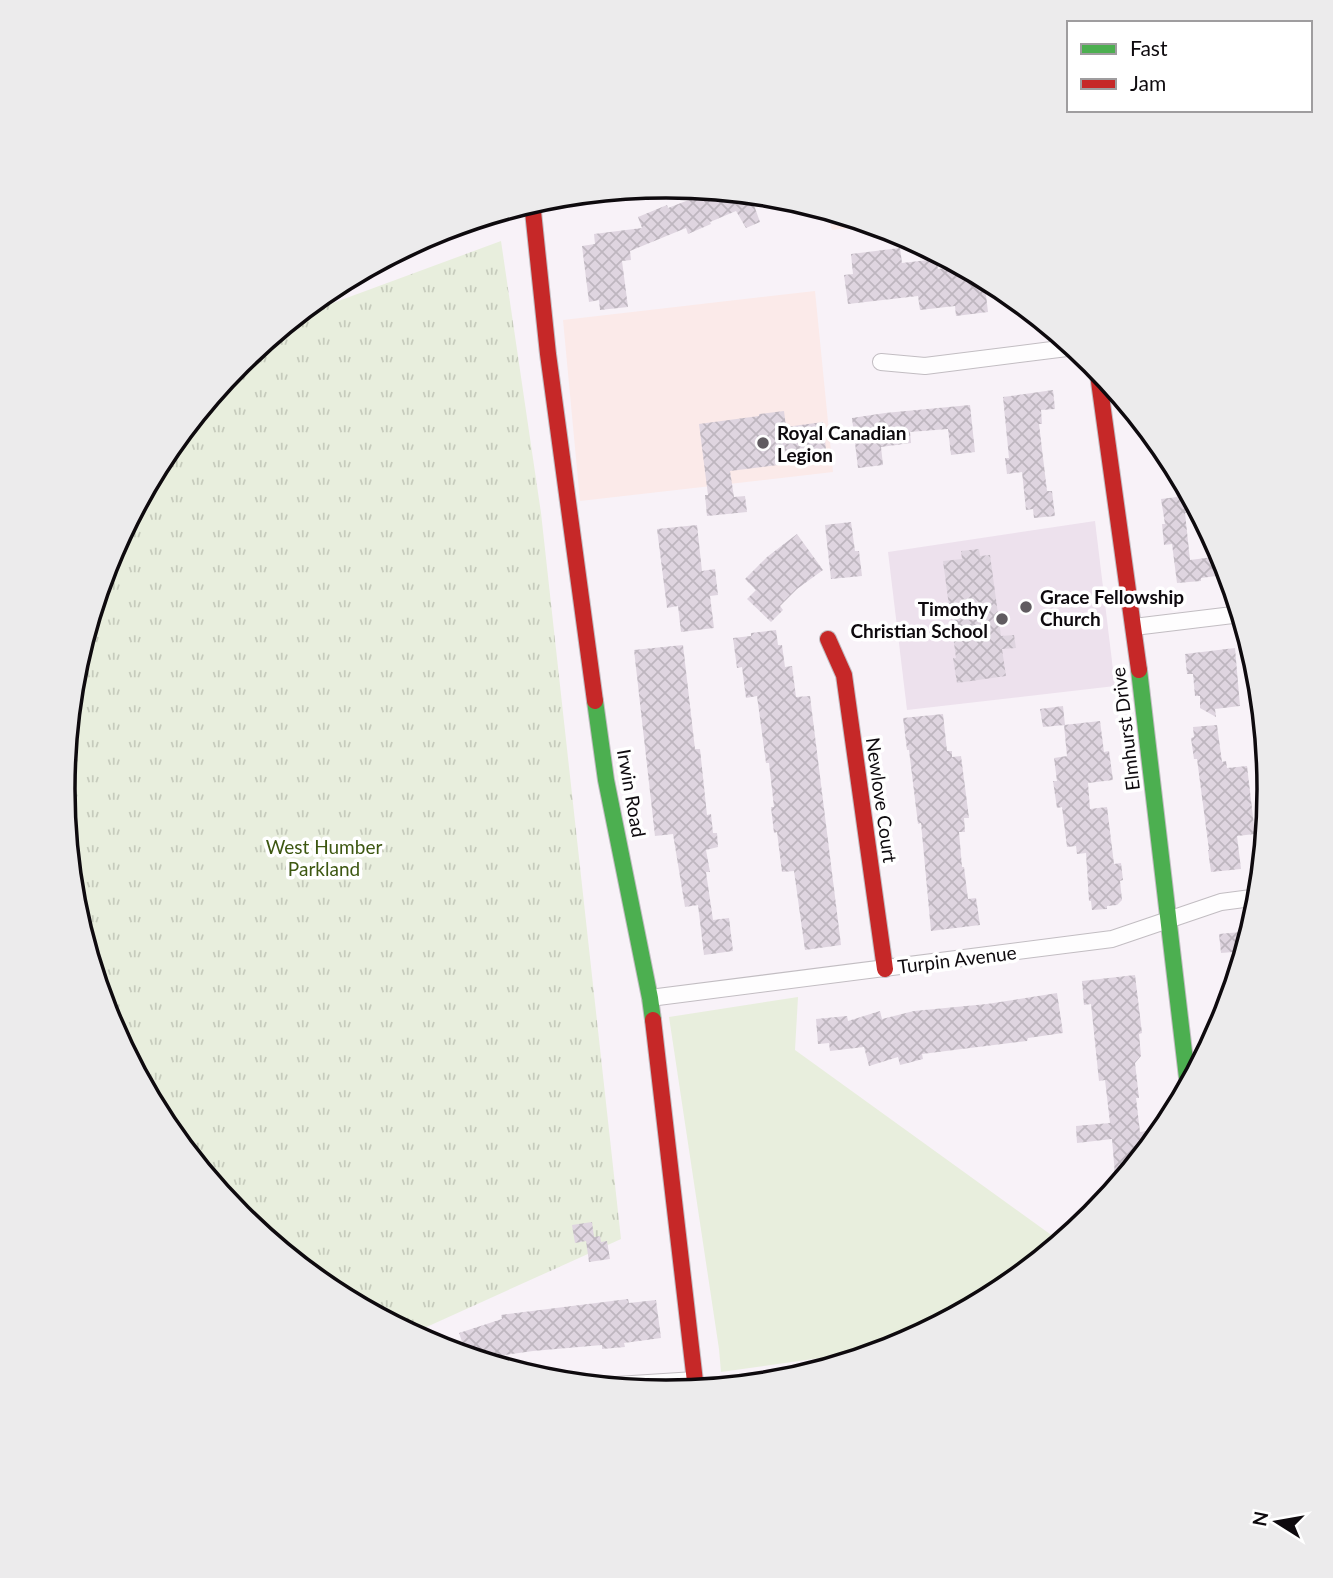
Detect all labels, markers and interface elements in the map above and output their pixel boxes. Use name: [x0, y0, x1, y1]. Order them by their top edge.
legend: [1067, 21, 1312, 112]
text: Fast: [1130, 35, 1168, 60]
text: Jam: [1130, 70, 1166, 95]
place label: Royal Canadian Legion: [777, 421, 906, 466]
marker: Royal Canadian Legion: [755, 435, 771, 451]
place label: Grace Fellowship Church: [1040, 585, 1184, 630]
place label: Timothy Christian School: [850, 597, 989, 642]
marker: Grace Fellowship Church: [1018, 599, 1034, 615]
marker: Timothy Christian School: [994, 611, 1010, 627]
street label: Elmhurst Drive: [1106, 666, 1144, 792]
street label: Newlove Court: [862, 736, 902, 864]
street label: Irwin Road: [613, 747, 651, 839]
park label: West Humber Parkland: [266, 835, 382, 880]
street label: Turpin Avenue: [896, 940, 1018, 978]
north arrow: [1242, 1487, 1312, 1557]
text: N: [1247, 1509, 1273, 1528]

